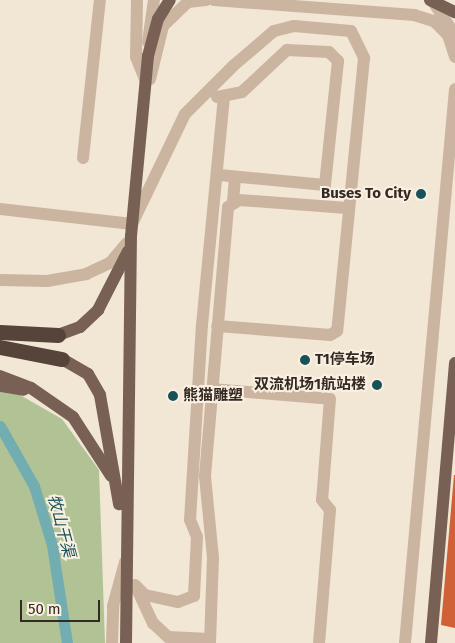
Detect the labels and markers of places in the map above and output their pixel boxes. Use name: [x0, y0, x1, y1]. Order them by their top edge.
place label: Buses To City: [321, 185, 411, 203]
marker: Buses To City: [415, 188, 427, 200]
place label: T1停车场: [315, 351, 375, 369]
marker: T1停车场: [299, 354, 311, 366]
place label: 双流机场1航站楼: [254, 376, 366, 394]
marker: 双流机场1航站楼: [370, 378, 384, 392]
place label: 熊猫雕塑: [183, 387, 243, 405]
marker: 熊猫雕塑: [167, 390, 179, 402]

